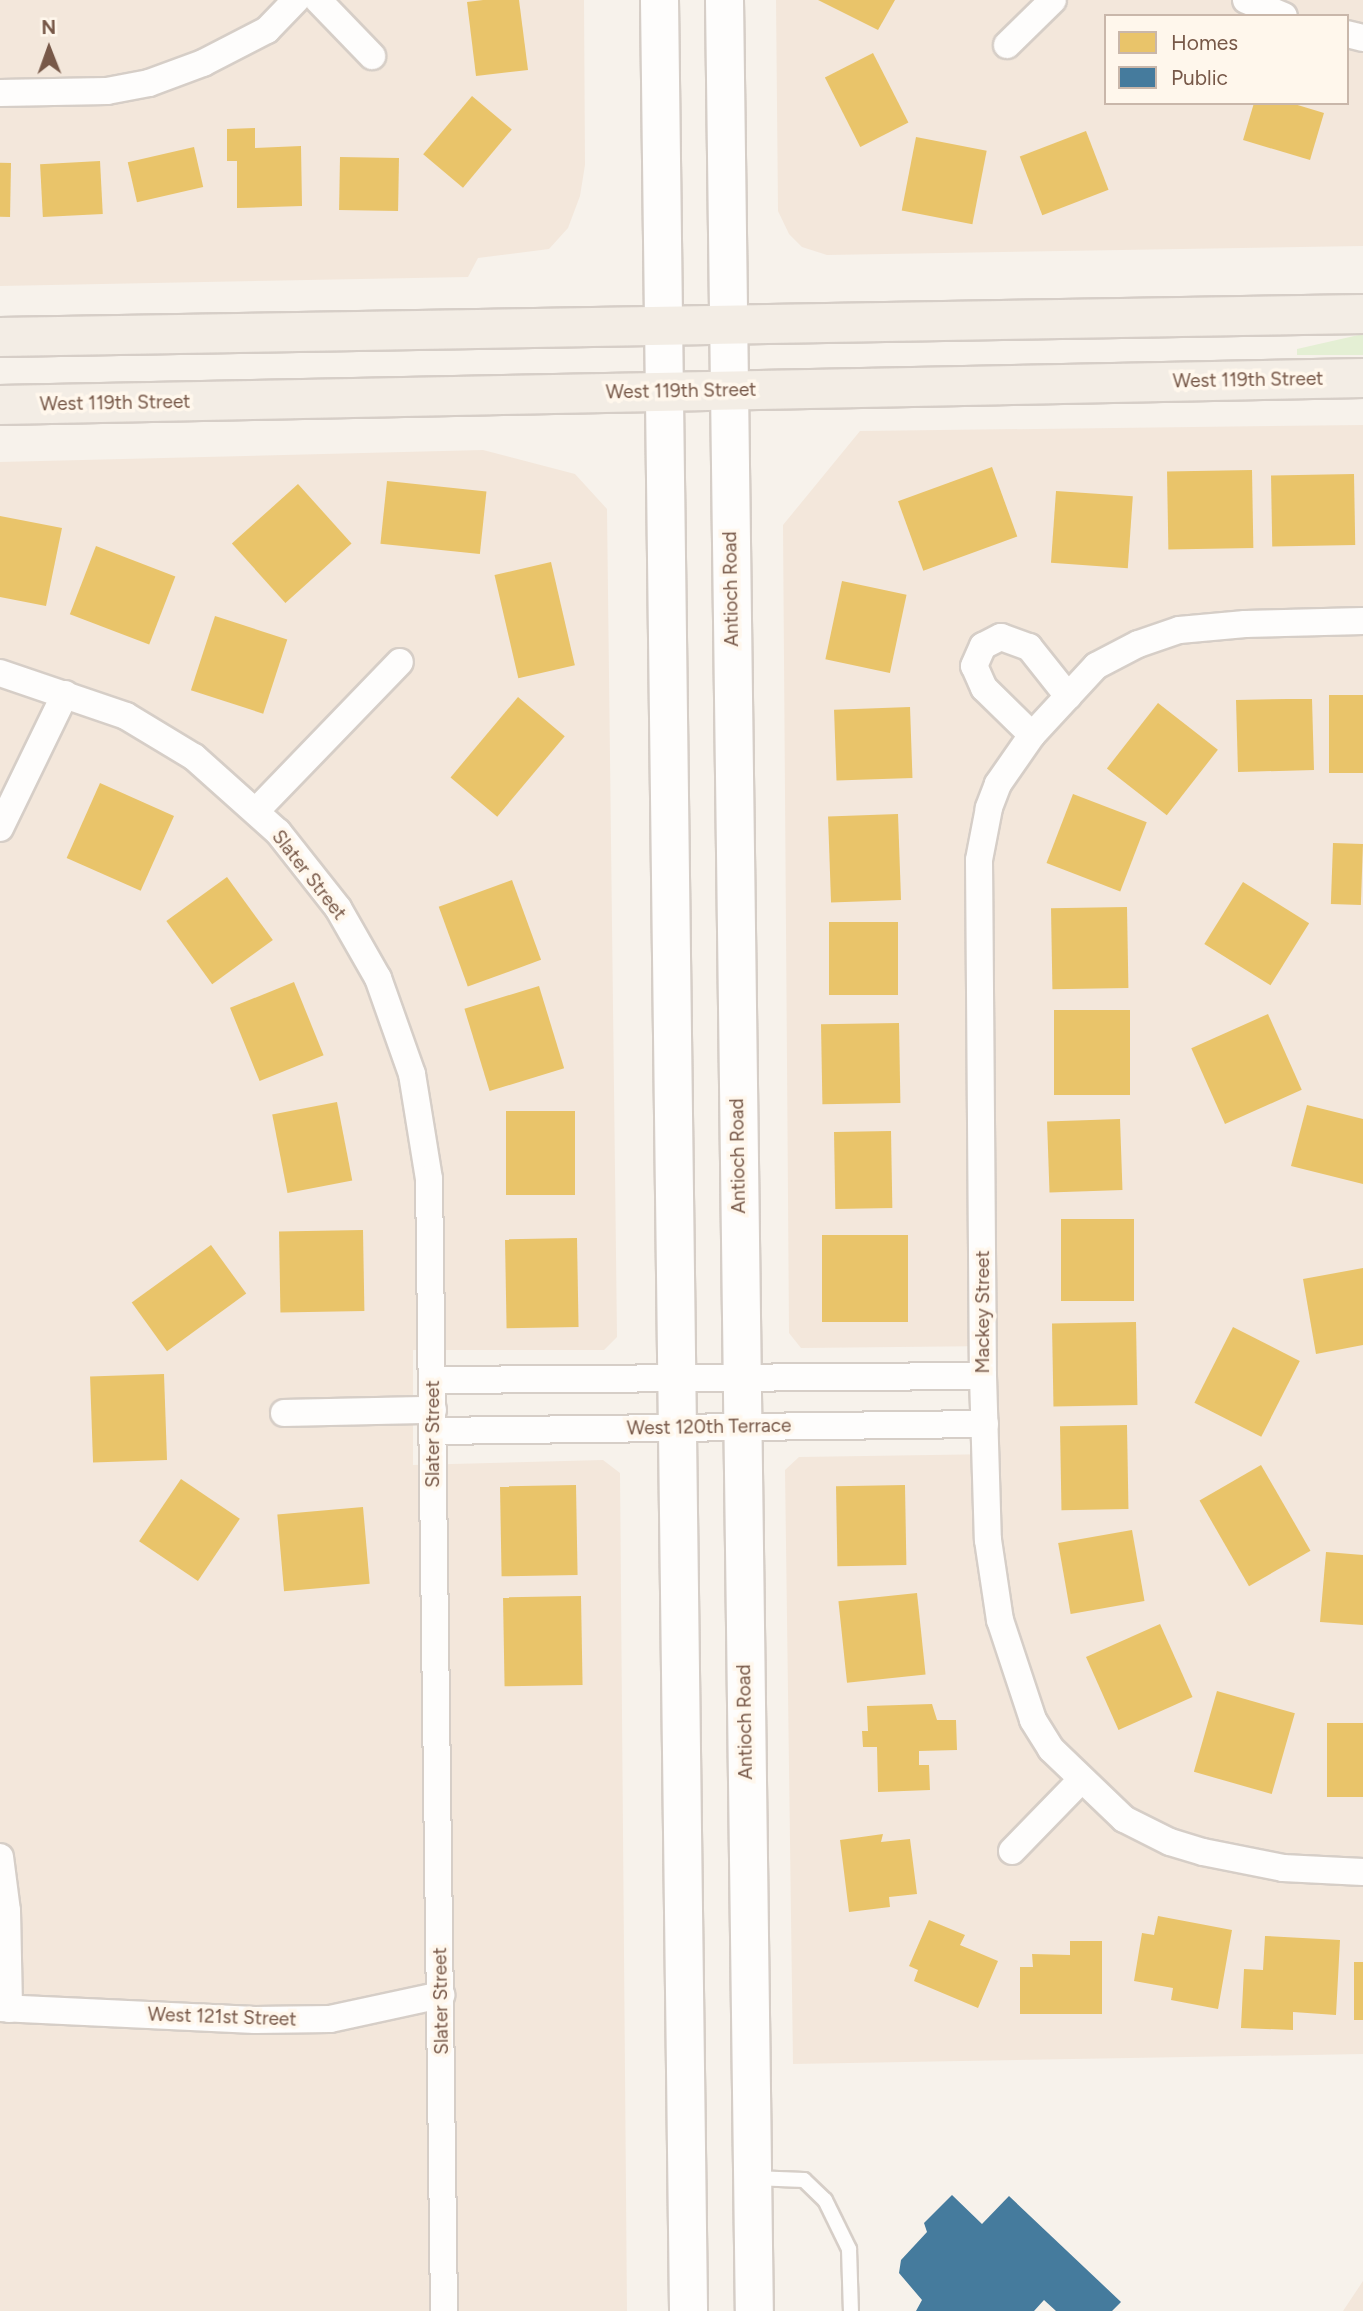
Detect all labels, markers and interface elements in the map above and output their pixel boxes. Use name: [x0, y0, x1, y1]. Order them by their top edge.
north arrow: [14, 14, 84, 84]
legend: [1104, 14, 1349, 105]
text: N: [41, 16, 56, 39]
text: Homes: [1171, 30, 1238, 55]
text: Public: [1171, 65, 1228, 90]
street label: West 119th Street: [1172, 367, 1324, 393]
street label: West 119th Street: [605, 378, 757, 404]
street label: West 119th Street: [39, 390, 191, 416]
street label: Antioch Road: [719, 531, 743, 647]
street label: Slater Street: [267, 826, 351, 924]
street label: Antioch Road: [726, 1098, 750, 1214]
street label: Mackey Street: [972, 1250, 994, 1374]
street label: Slater Street: [422, 1380, 444, 1488]
street label: West 120th Terrace: [627, 1414, 791, 1440]
street label: Antioch Road: [733, 1664, 757, 1780]
street label: Slater Street: [429, 1947, 453, 2055]
street label: West 121st Street: [147, 2003, 297, 2031]

